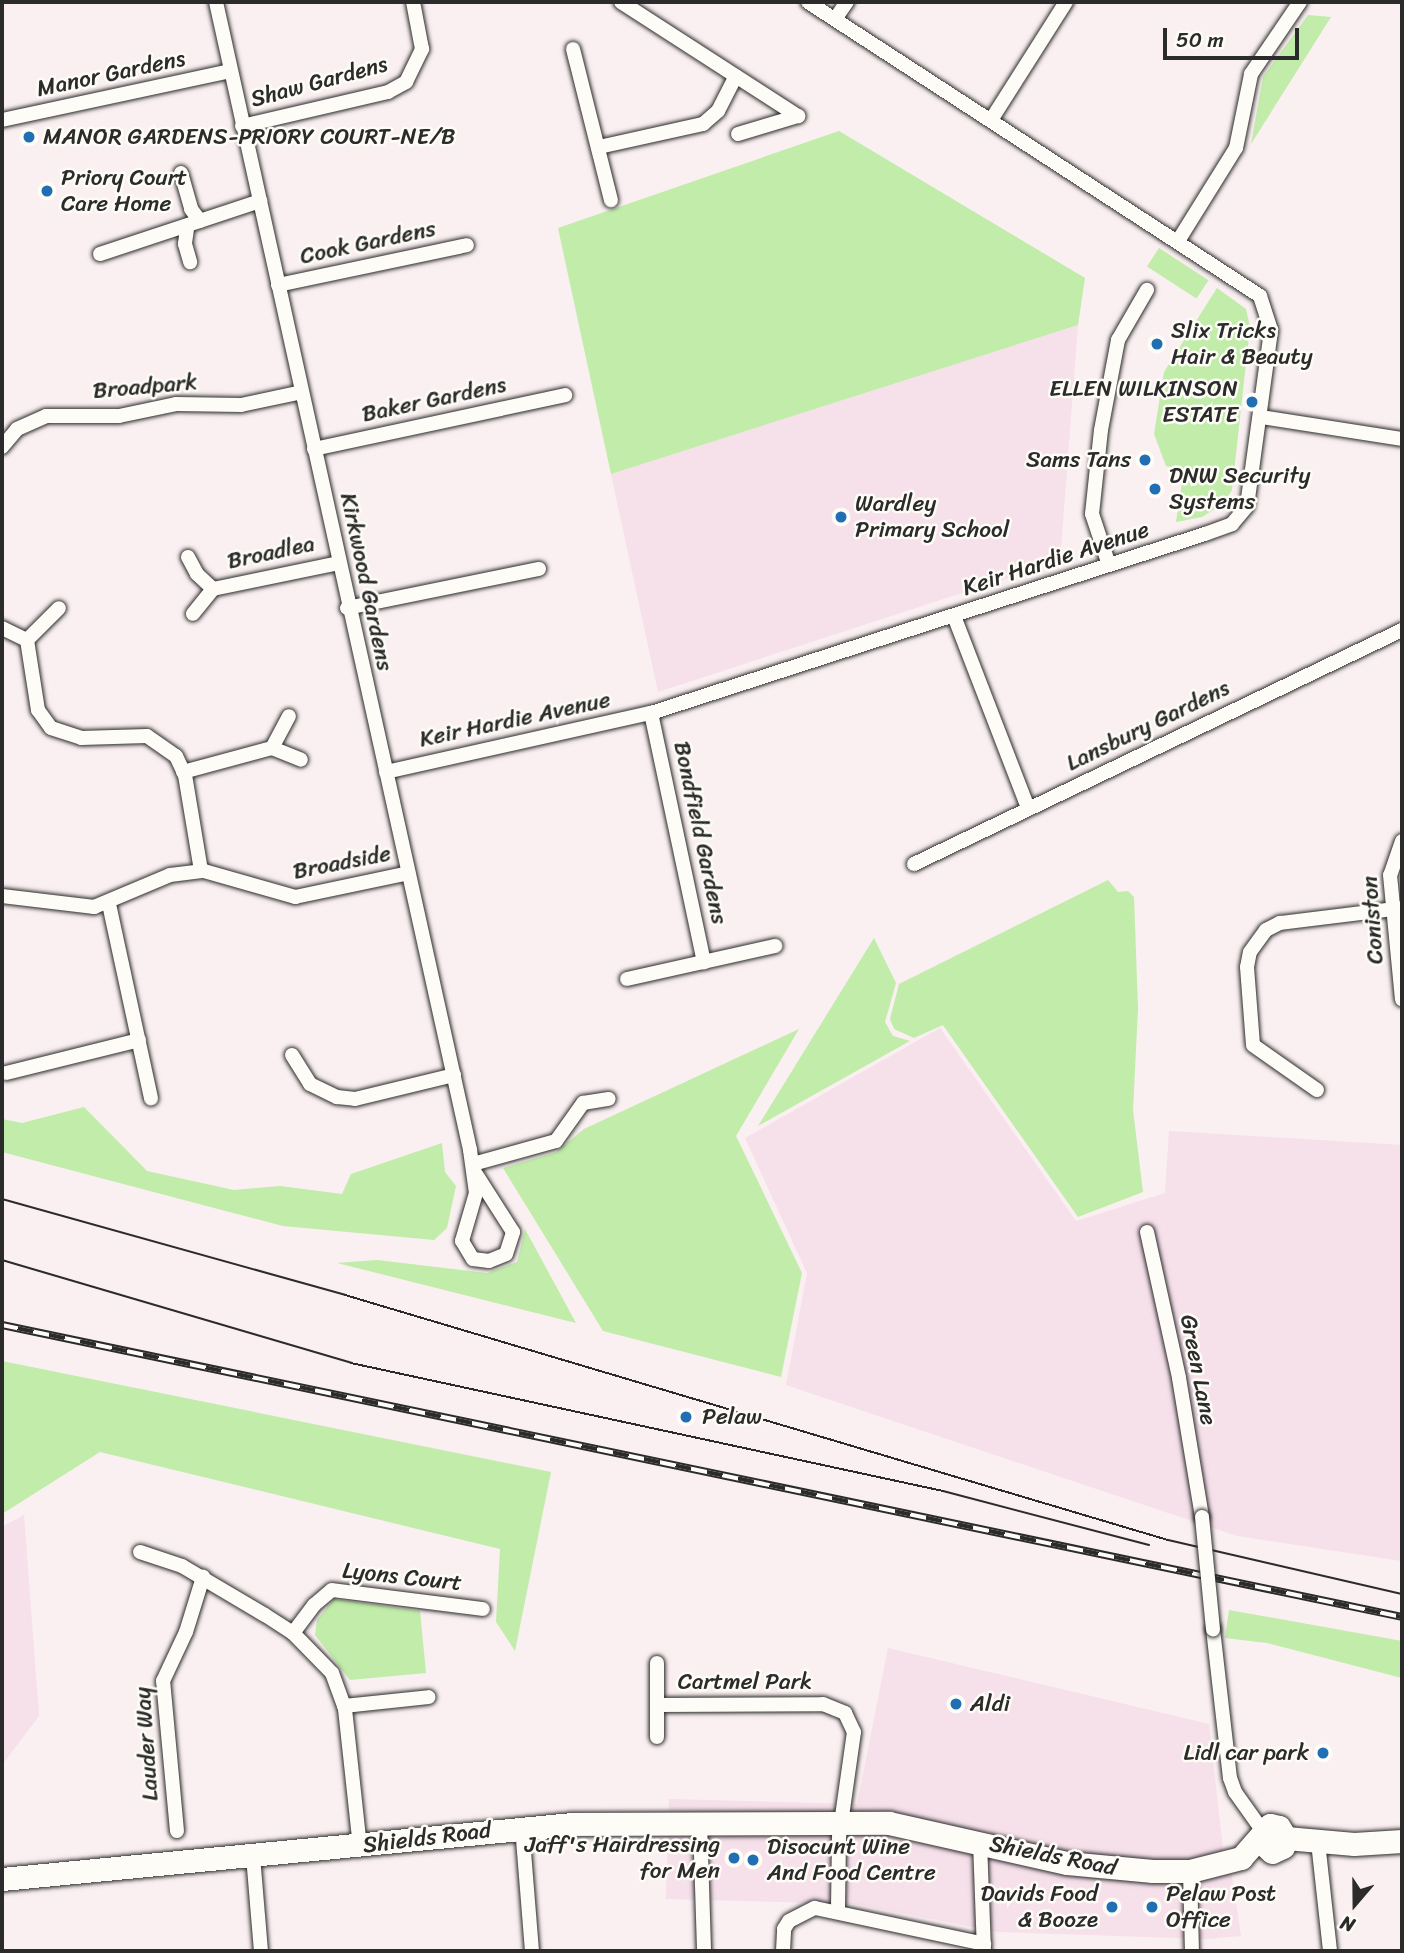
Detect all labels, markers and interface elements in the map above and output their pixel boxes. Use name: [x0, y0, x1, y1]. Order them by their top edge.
scale bar: [1166, 14, 1302, 58]
text: 50 m: [1176, 21, 1224, 59]
street label: Manor Gardens: [34, 45, 188, 103]
street label: Shaw Gardens: [247, 50, 391, 114]
place label: MANOR GARDENS-PRIORY COURT-NE/B: [43, 123, 455, 151]
marker: MANOR GARDENS-PRIORY COURT-NE/B: [21, 129, 37, 145]
place label: Priory Court Care Home: [61, 164, 187, 218]
marker: Priory Court Care Home: [39, 183, 55, 199]
street label: Cook Gardens: [298, 215, 438, 271]
place label: Slix Tricks Hair & Beauty: [1171, 317, 1313, 371]
marker: Slix Tricks Hair & Beauty: [1149, 336, 1165, 352]
street label: Broadpark: [92, 369, 198, 405]
street label: Baker Gardens: [359, 371, 509, 429]
place label: ELLEN WILKINSON ESTATE: [1049, 375, 1238, 429]
marker: ELLEN WILKINSON ESTATE: [1244, 394, 1260, 410]
place label: Sams Tans: [1026, 446, 1131, 474]
marker: Sams Tans: [1137, 452, 1153, 468]
place label: DNW Security Systems: [1169, 462, 1310, 516]
marker: DNW Security Systems: [1147, 481, 1163, 497]
street label: Kirkwood Gardens: [334, 490, 398, 674]
place label: Wardley Primary School: [855, 490, 1009, 544]
marker: Wardley Primary School: [833, 509, 849, 525]
street label: Keir Hardie Avenue: [960, 516, 1152, 602]
street label: Broadlea: [225, 530, 317, 576]
street label: Lansbury Gardens: [1061, 674, 1235, 778]
street label: Keir Hardie Avenue: [417, 686, 613, 754]
street label: Bondfield Gardens: [667, 739, 733, 927]
street label: Broadside: [291, 840, 393, 886]
street label: Coniston: [1356, 875, 1390, 965]
street label: Green Lane: [1174, 1312, 1222, 1428]
place label: Pelaw: [702, 1403, 762, 1431]
marker: Pelaw: [676, 1407, 696, 1427]
street label: Lyons Court: [341, 1557, 463, 1597]
street label: Cartmel Park: [678, 1668, 812, 1696]
street label: Lauder Way: [129, 1686, 165, 1802]
place label: Aldi: [970, 1690, 1010, 1718]
marker: Aldi: [948, 1696, 964, 1712]
place label: Lidl car park: [1184, 1739, 1309, 1767]
marker: Lidl car park: [1315, 1745, 1331, 1761]
street label: Shields Road: [361, 1816, 493, 1860]
street label: Shields Road: [987, 1830, 1119, 1882]
place label: Jaff's Hairdressing for Men: [524, 1831, 720, 1885]
place label: Disocunt Wine And Food Centre: [767, 1833, 936, 1887]
marker: Jaff's Hairdressing for Men: [726, 1850, 742, 1866]
marker: Disocunt Wine And Food Centre: [745, 1852, 761, 1868]
north arrow: [1320, 1869, 1390, 1939]
place label: Davids Food & Booze: [980, 1880, 1098, 1934]
place label: Pelaw Post Office: [1166, 1880, 1278, 1934]
marker: Davids Food & Booze: [1104, 1899, 1120, 1915]
marker: Pelaw Post Office: [1144, 1899, 1160, 1915]
text: N: [1336, 1906, 1359, 1942]

